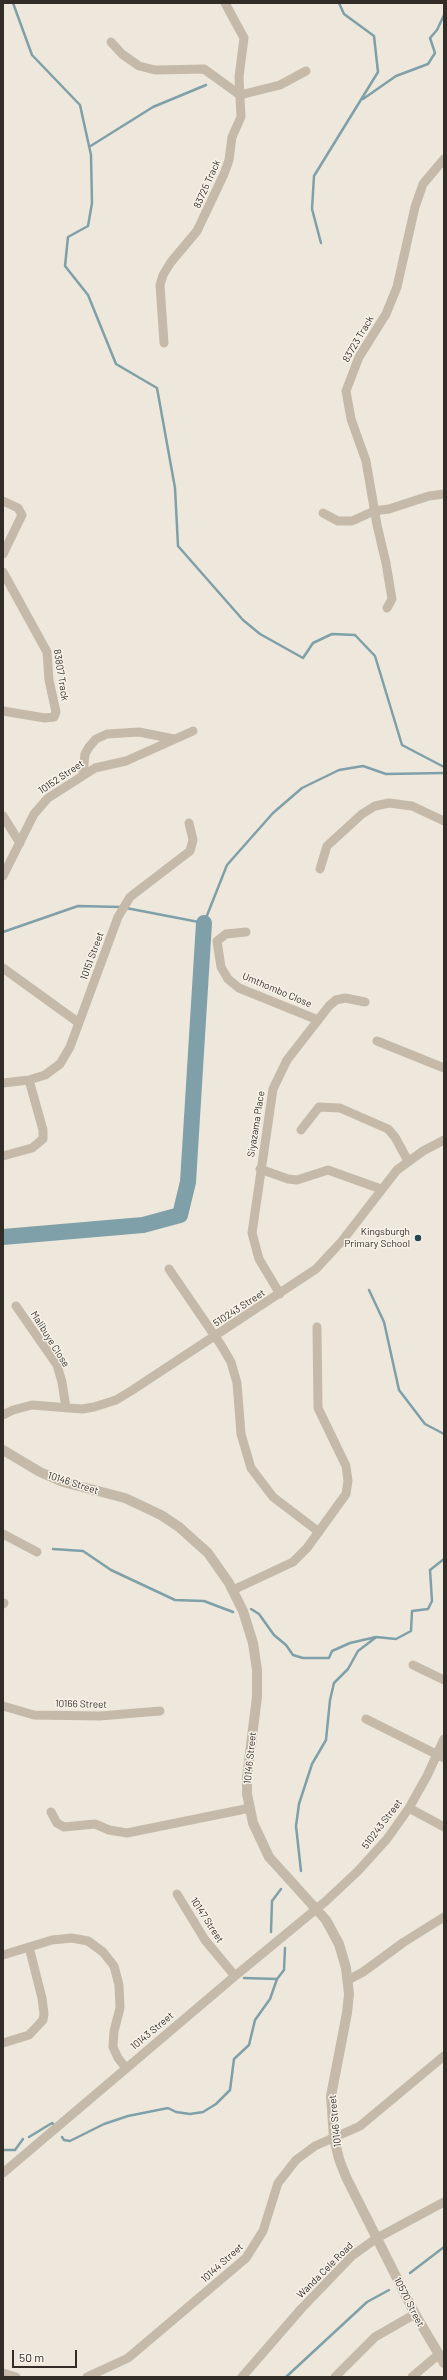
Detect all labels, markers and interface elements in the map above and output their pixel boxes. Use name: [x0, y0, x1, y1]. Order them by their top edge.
street label: 83725 Track: [191, 158, 223, 210]
street label: 83723 Track: [340, 314, 376, 364]
street label: 83807 Track: [51, 648, 71, 702]
street label: 10152 Street: [36, 757, 86, 797]
street label: 10151 Street: [78, 930, 106, 982]
street label: Umthombo Close: [240, 970, 314, 1010]
street label: Siyazama Place: [245, 1090, 267, 1158]
place label: Kingsburgh Primary School: [344, 1226, 410, 1250]
marker: Kingsburgh Primary School: [413, 1233, 423, 1243]
street label: 510243 Street: [211, 1287, 267, 1329]
street label: Malibuye Close: [28, 1309, 72, 1369]
street label: 10146 Street: [46, 1469, 100, 1497]
street label: 10166 Street: [55, 1698, 107, 1710]
street label: 10146 Street: [241, 1731, 259, 1785]
street label: 510243 Street: [359, 1797, 405, 1851]
street label: 10147 Street: [188, 1895, 226, 1945]
street label: 10143 Street: [128, 2010, 176, 2052]
street label: 10146 Street: [326, 2094, 344, 2148]
street label: Wanda Cele Road: [294, 2239, 356, 2301]
street label: 10144 Street: [198, 2241, 246, 2285]
street label: 10570 Street: [391, 2275, 427, 2329]
scale bar: [14, 2342, 79, 2368]
text: 50 m: [19, 2350, 44, 2364]

